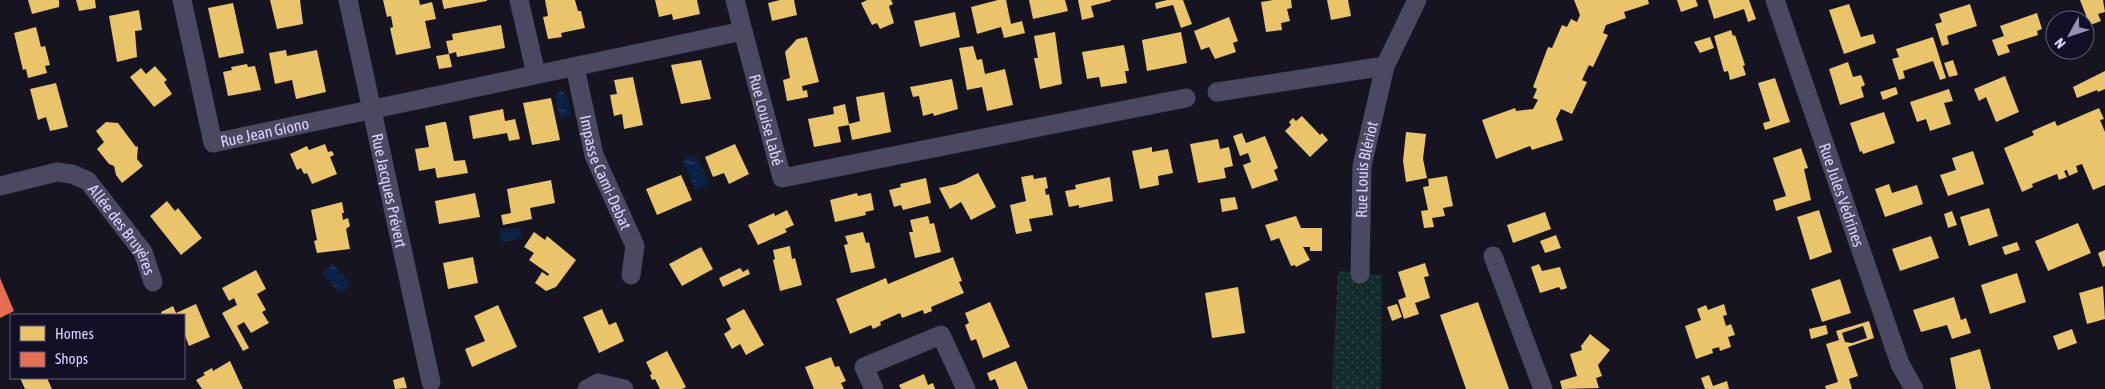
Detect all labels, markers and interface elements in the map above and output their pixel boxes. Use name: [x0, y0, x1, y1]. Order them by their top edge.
north arrow: [2045, 10, 2095, 60]
text: N: [2051, 35, 2069, 52]
street label: Rue Louise Labé: [746, 72, 787, 168]
street label: Impasse Cami-Debat: [577, 113, 635, 233]
street label: Rue Jean Giono: [219, 114, 310, 150]
street label: Rue Louis Blériot: [1352, 119, 1381, 218]
street label: Rue Jacques Prévert: [368, 132, 411, 250]
street label: Rue Jules Védrines: [1816, 141, 1868, 249]
street label: Allée des Bruyères: [85, 180, 159, 277]
legend: [10, 314, 185, 379]
text: Homes: [55, 325, 94, 342]
text: Shops: [55, 350, 88, 367]

